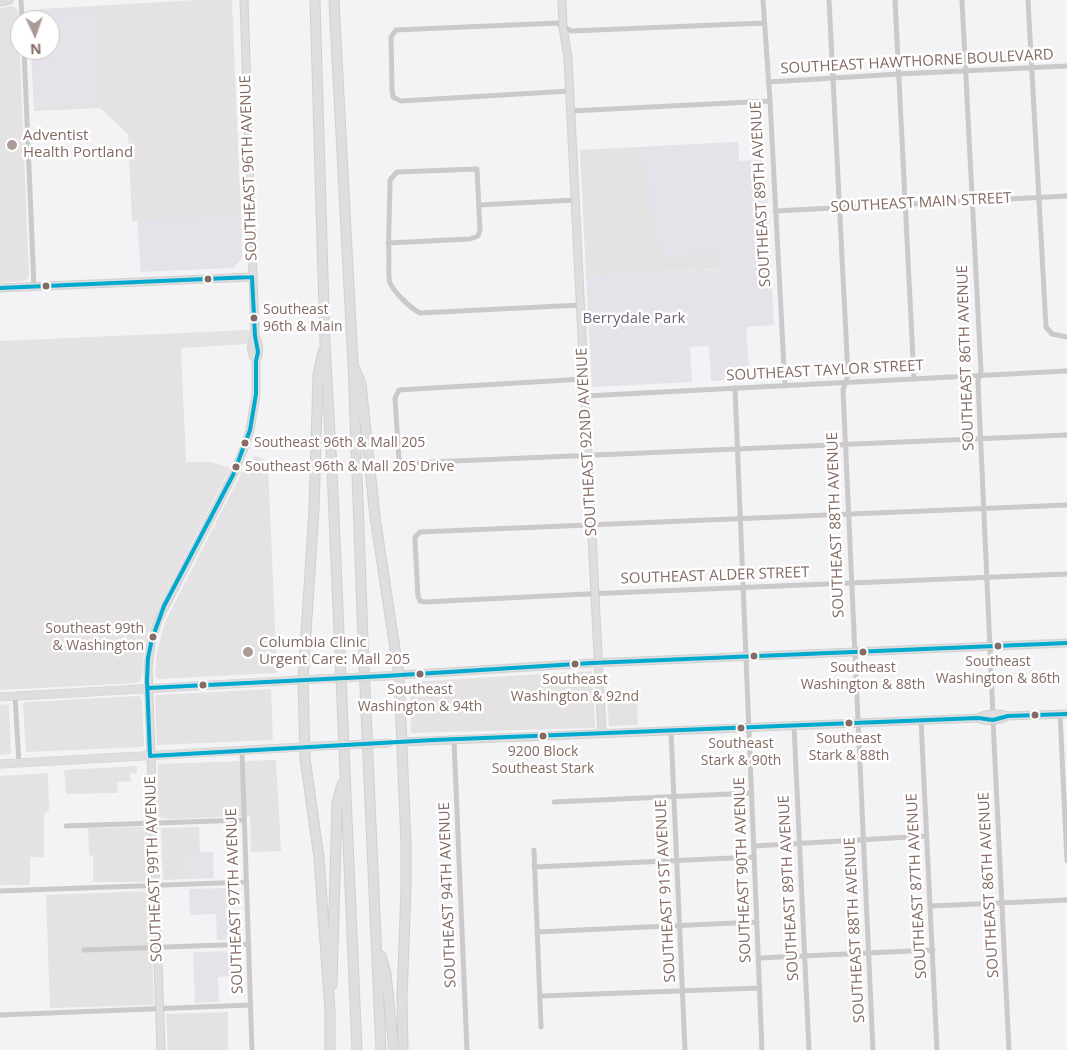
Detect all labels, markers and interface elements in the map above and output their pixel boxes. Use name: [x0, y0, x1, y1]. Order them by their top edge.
north arrow: [10, 10, 60, 60]
text: N: [30, 40, 42, 59]
street label: SOUTHEAST HAWTHORNE BOULEVARD: [780, 46, 1054, 78]
street label: SOUTHEAST 96TH AVENUE: [237, 75, 261, 261]
street label: SOUTHEAST 89TH AVENUE: [747, 101, 775, 287]
place label: Adventist Health Portland: [23, 127, 133, 162]
marker: Adventist Health Portland: [5, 138, 19, 152]
street label: SOUTHEAST MAIN STREET: [830, 189, 1012, 217]
street label: SOUTHEAST 86TH AVENUE: [954, 265, 978, 451]
unlabelled marker: [203, 274, 213, 284]
unlabelled marker: [41, 281, 51, 291]
place label: Southeast 96th & Main: [263, 302, 343, 334]
park label: Berrydale Park: [583, 310, 685, 328]
marker: Southeast 96th & Main: [249, 313, 259, 323]
street label: SOUTHEAST 92ND AVENUE: [573, 347, 601, 537]
street label: SOUTHEAST TAYLOR STREET: [726, 357, 924, 385]
street label: SOUTHEAST 88TH AVENUE: [824, 432, 848, 618]
place label: Southeast 96th & Mall 205: [254, 435, 425, 451]
marker: Southeast 96th & Mall 205: [240, 438, 250, 448]
place label: Southeast 96th & Mall 205 Drive: [245, 459, 454, 475]
marker: Southeast 96th & Mall 205 Drive: [231, 462, 241, 472]
street label: SOUTHEAST ALDER STREET: [620, 564, 810, 588]
place label: Southeast 99th & Washington: [45, 621, 144, 654]
marker: Southeast 99th & Washington: [148, 632, 158, 642]
place label: Columbia Clinic Urgent Care: Mall 205: [259, 634, 410, 669]
marker: Southeast Washington & 86th: [993, 641, 1003, 651]
marker: Columbia Clinic Urgent Care: Mall 205: [241, 645, 255, 659]
marker: Southeast Washington & 88th: [858, 647, 868, 657]
unlabelled marker: [749, 651, 759, 661]
place label: Southeast Washington & 86th: [936, 654, 1060, 686]
marker: Southeast Washington & 92nd: [570, 659, 580, 669]
place label: Southeast Washington & 88th: [801, 660, 925, 692]
marker: Southeast Washington & 94th: [415, 669, 425, 679]
place label: Southeast Washington & 92nd: [511, 672, 639, 704]
unlabelled marker: [198, 680, 208, 690]
place label: Southeast Washington & 94th: [358, 682, 482, 714]
unlabelled marker: [1030, 710, 1040, 720]
marker: Southeast Stark & 88th: [844, 718, 854, 728]
marker: Southeast Stark & 90th: [736, 723, 746, 733]
marker: 9200 Block Southeast Stark: [538, 731, 548, 741]
place label: Southeast Stark & 88th: [809, 731, 889, 764]
place label: Southeast Stark & 90th: [701, 736, 781, 769]
place label: 9200 Block Southeast Stark: [492, 744, 594, 776]
street label: SOUTHEAST 99TH AVENUE: [142, 776, 166, 962]
street label: SOUTHEAST 90TH AVENUE: [731, 777, 755, 963]
street label: SOUTHEAST 86TH AVENUE: [975, 792, 1003, 978]
street label: SOUTHEAST 87TH AVENUE: [903, 793, 931, 979]
street label: SOUTHEAST 89TH AVENUE: [775, 795, 803, 981]
street label: SOUTHEAST 91ST AVENUE: [652, 799, 680, 983]
street label: SOUTHEAST 94TH AVENUE: [436, 802, 460, 988]
street label: SOUTHEAST 97TH AVENUE: [223, 808, 247, 994]
street label: SOUTHEAST 88TH AVENUE: [841, 837, 869, 1023]

